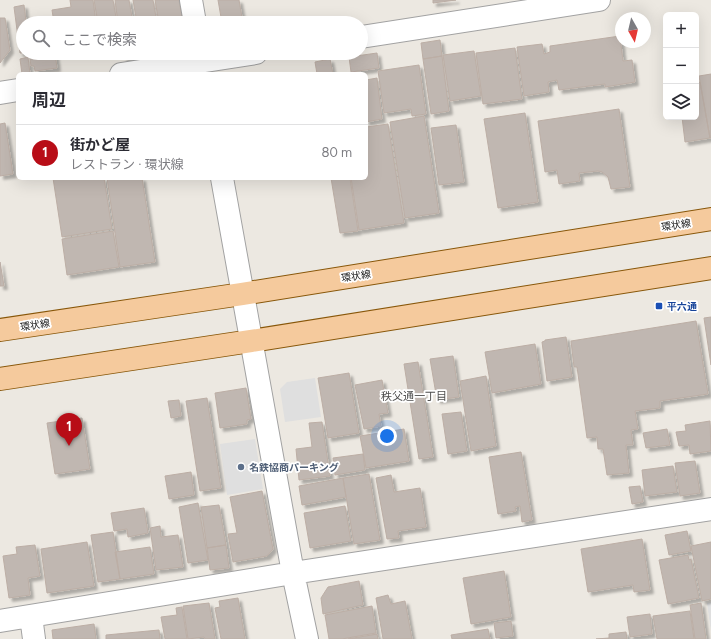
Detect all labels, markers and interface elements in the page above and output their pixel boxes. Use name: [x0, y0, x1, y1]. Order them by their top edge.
north arrow: [615, 12, 651, 48]
map controls: [663, 12, 699, 120]
button: +: [663, 12, 699, 48]
search box: [16, 16, 368, 60]
icon: search: [30, 27, 52, 49]
text: ここで検索: [62, 31, 137, 49]
button: −: [663, 48, 699, 84]
button: layers: [663, 84, 699, 120]
text: 周辺: [32, 90, 66, 110]
text: 街かど屋: [70, 136, 130, 154]
text: 1: [42, 145, 48, 160]
text: 80 m: [321, 145, 352, 160]
text: レストラン · 環状線: [70, 157, 184, 172]
street label: 環状線: [660, 216, 692, 234]
street label: 環状線: [340, 267, 372, 285]
place label: 平六通: [667, 300, 697, 313]
marker: 平六通: [654, 301, 664, 311]
street label: 環状線: [19, 316, 51, 334]
district label: 秩父通一丁目: [381, 390, 447, 403]
pin: 1: [56, 413, 82, 446]
your location: [377, 426, 397, 446]
place label: 名鉄協商パーキング: [249, 461, 339, 474]
marker: 名鉄協商パーキング: [236, 462, 246, 472]

